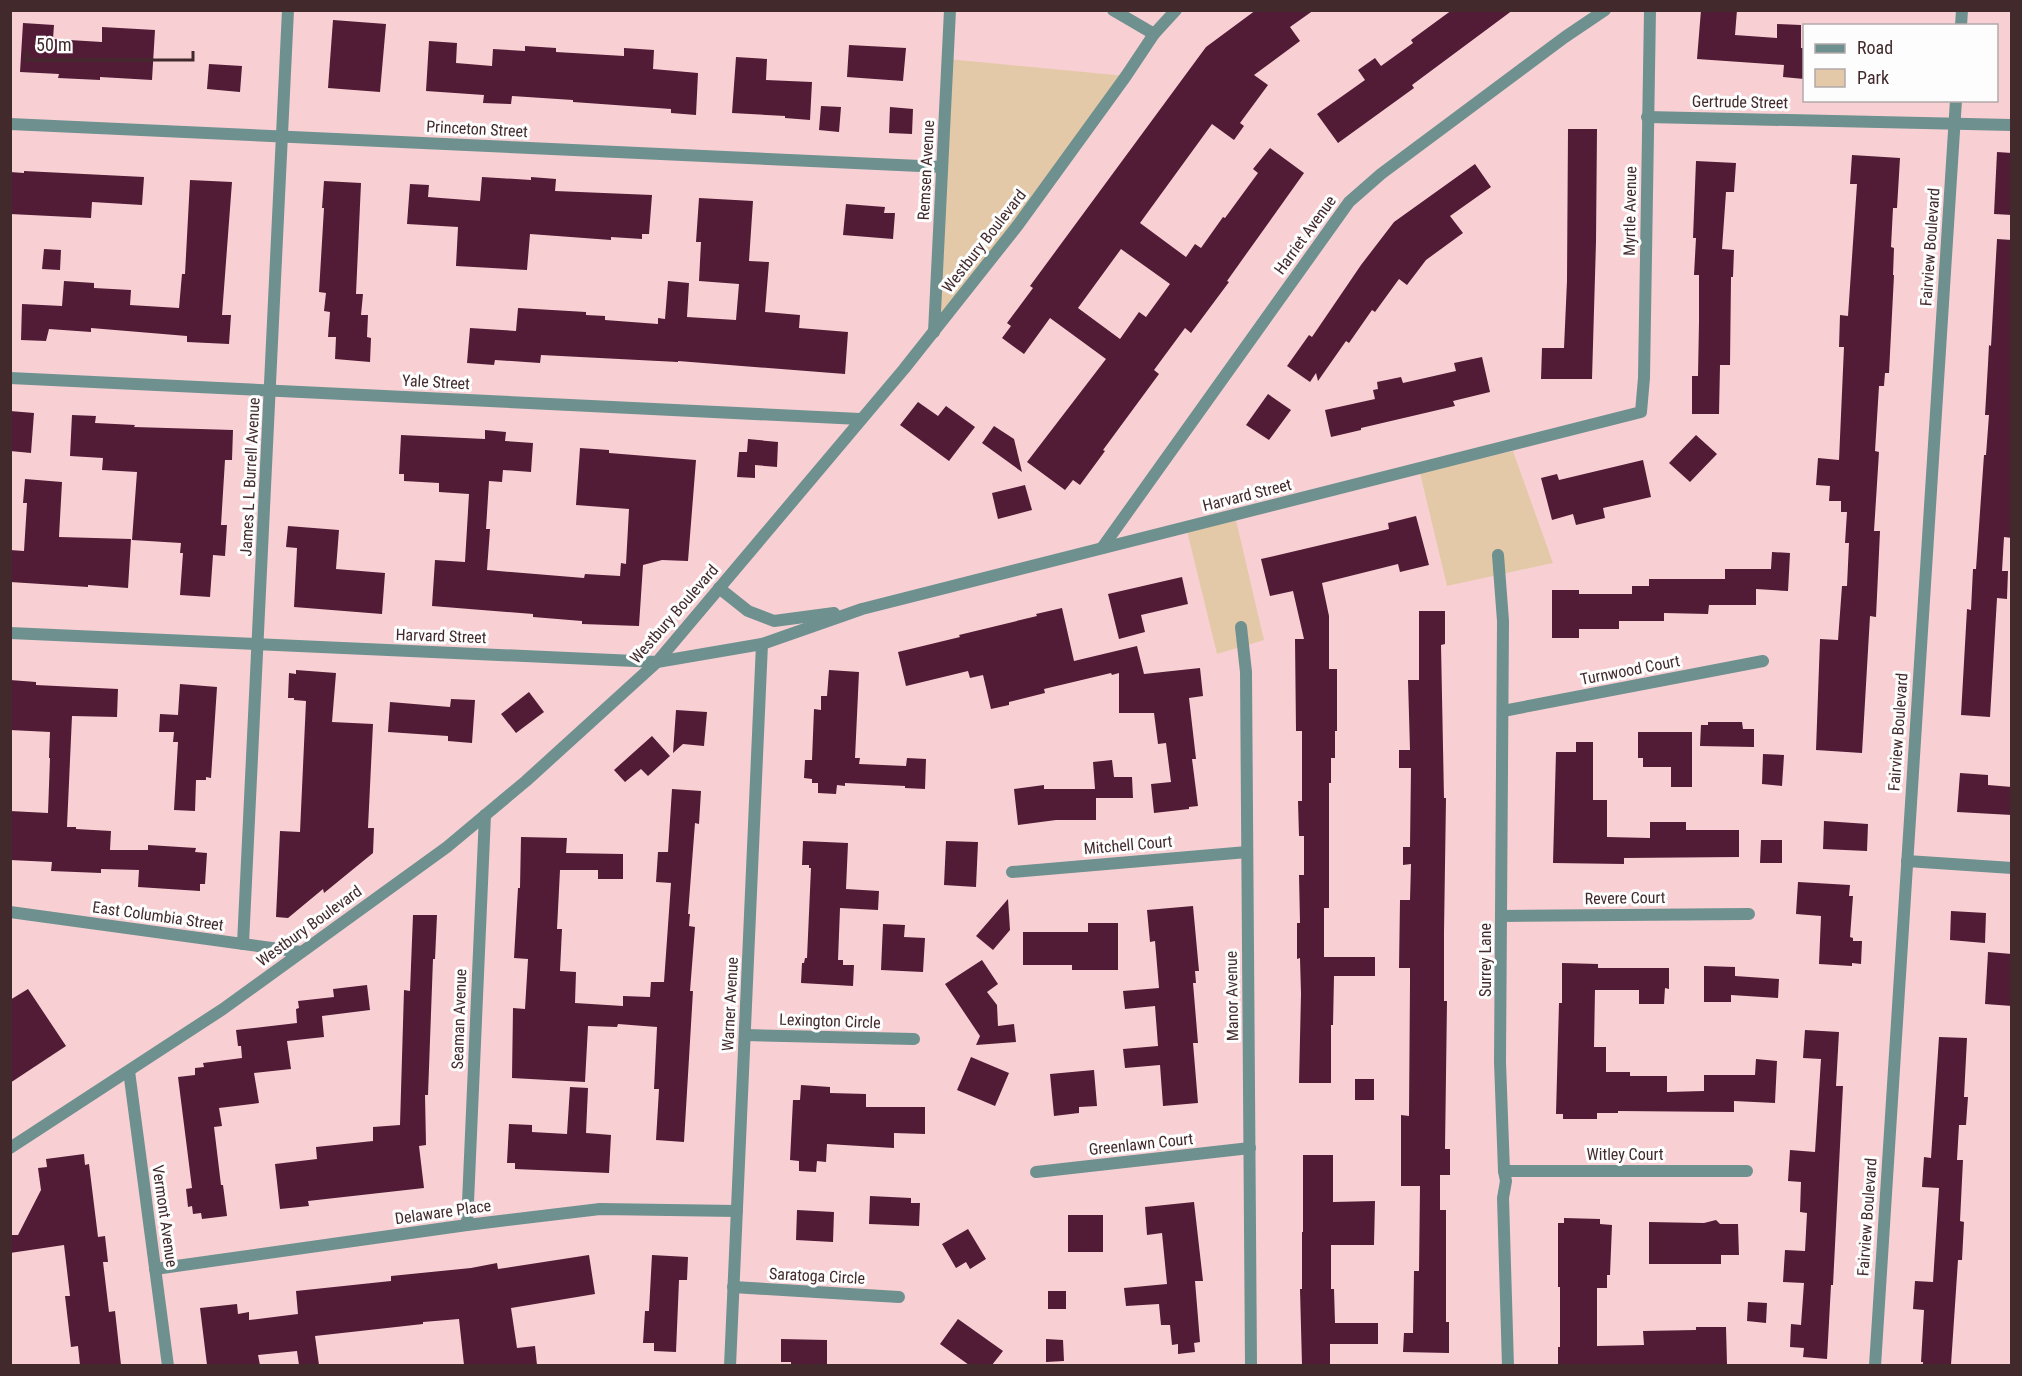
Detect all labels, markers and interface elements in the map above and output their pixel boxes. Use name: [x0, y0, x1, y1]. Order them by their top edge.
scale bar: [27, 24, 194, 62]
legend: [1803, 24, 1998, 102]
text: 50 m: [36, 34, 71, 55]
text: Road: [1857, 37, 1893, 58]
text: Park: [1857, 67, 1889, 88]
street label: Gertrude Street: [1692, 92, 1789, 112]
street label: Princeton Street: [426, 117, 528, 141]
street label: Remsen Avenue: [914, 119, 938, 221]
street label: Myrtle Avenue: [1620, 166, 1640, 256]
street label: Westbury Boulevard: [938, 186, 1030, 296]
street label: Fairview Boulevard: [1916, 187, 1944, 307]
street label: Harriet Avenue: [1270, 192, 1340, 278]
street label: Yale Street: [402, 371, 471, 393]
street label: James L L Burrell Avenue: [236, 397, 264, 557]
street label: Harvard Street: [1201, 475, 1294, 515]
street label: Westbury Boulevard: [626, 561, 722, 667]
street label: Harvard Street: [395, 625, 487, 647]
street label: Turnwood Court: [1579, 651, 1682, 689]
street label: Fairview Boulevard: [1884, 672, 1912, 792]
street label: Mitchell Court: [1083, 832, 1173, 858]
street label: Westbury Boulevard: [253, 882, 365, 970]
street label: Revere Court: [1584, 888, 1666, 908]
street label: East Columbia Street: [91, 897, 225, 935]
street label: Surrey Lane: [1476, 923, 1495, 997]
street label: Manor Avenue: [1222, 951, 1242, 1041]
street label: Warner Avenue: [718, 956, 742, 1052]
street label: Seaman Avenue: [448, 968, 470, 1070]
street label: Lexington Circle: [779, 1010, 881, 1032]
street label: Greenlawn Court: [1088, 1129, 1194, 1159]
street label: Witley Court: [1587, 1145, 1664, 1164]
street label: Fairview Boulevard: [1853, 1157, 1881, 1277]
street label: Vermont Avenue: [148, 1164, 182, 1268]
street label: Delaware Place: [394, 1196, 492, 1228]
street label: Saratoga Circle: [769, 1264, 865, 1288]

